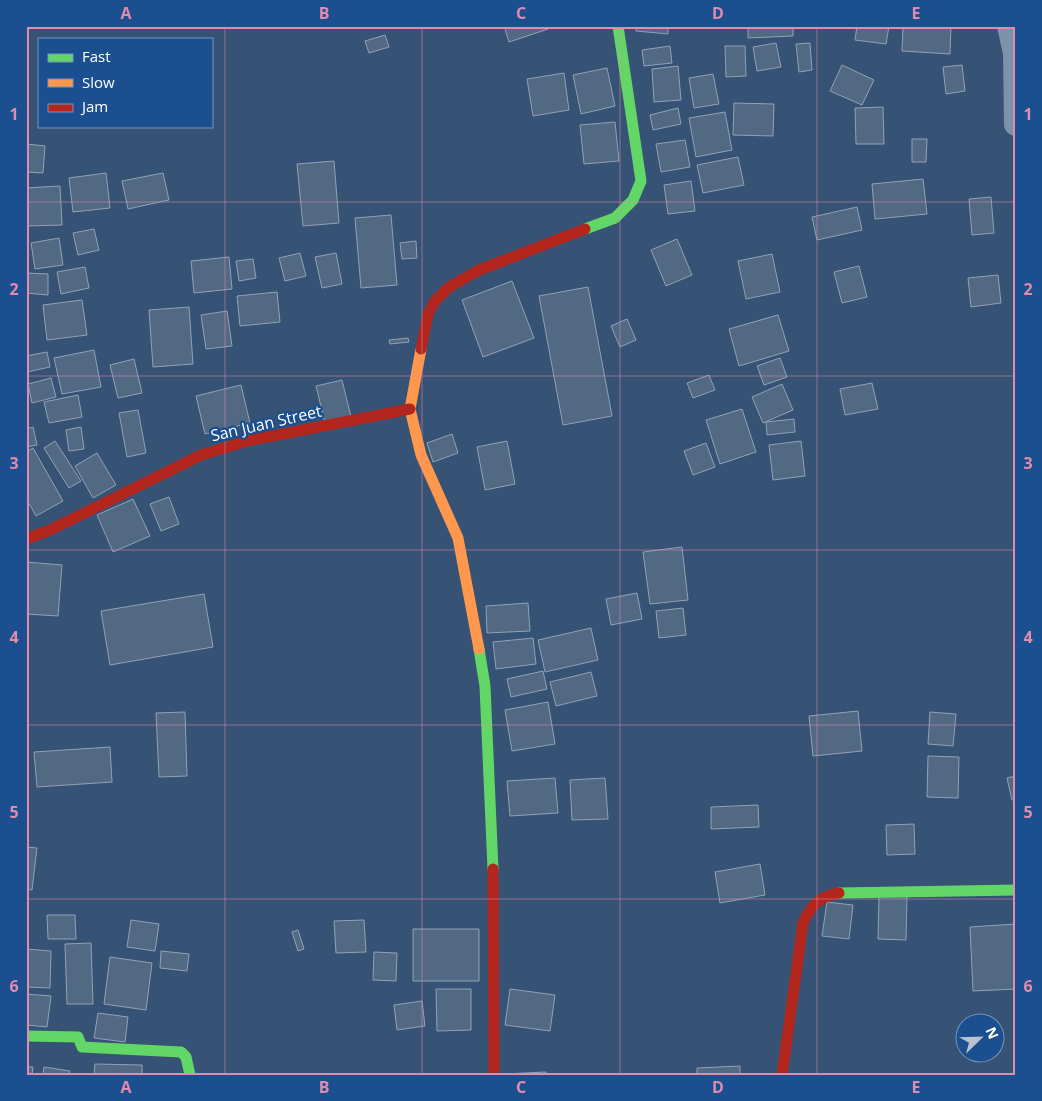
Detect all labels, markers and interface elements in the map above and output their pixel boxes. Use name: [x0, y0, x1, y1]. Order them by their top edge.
text: A: [120, 2, 132, 24]
text: B: [319, 2, 329, 24]
text: C: [516, 2, 526, 24]
text: D: [712, 2, 724, 24]
text: E: [912, 2, 921, 24]
legend: [38, 38, 212, 128]
text: Fast: [82, 46, 111, 66]
text: Slow: [82, 72, 115, 92]
text: Jam: [80, 96, 108, 116]
text: 1: [9, 103, 19, 125]
text: 1: [1023, 103, 1033, 125]
text: 2: [9, 278, 19, 300]
text: 2: [1023, 278, 1033, 300]
street label: San Juan Street: [208, 399, 324, 446]
text: 3: [9, 452, 19, 474]
text: 3: [1023, 452, 1033, 474]
text: 4: [9, 626, 19, 648]
text: 4: [1023, 626, 1033, 648]
text: 5: [9, 801, 19, 823]
text: 5: [1023, 801, 1033, 823]
text: 6: [9, 975, 19, 997]
text: 6: [1023, 975, 1033, 997]
north arrow: [954, 1014, 1004, 1064]
text: N: [981, 1024, 1003, 1042]
text: A: [120, 1076, 132, 1098]
text: B: [319, 1076, 329, 1098]
text: C: [516, 1076, 526, 1098]
text: D: [712, 1076, 724, 1098]
text: E: [912, 1076, 921, 1098]

